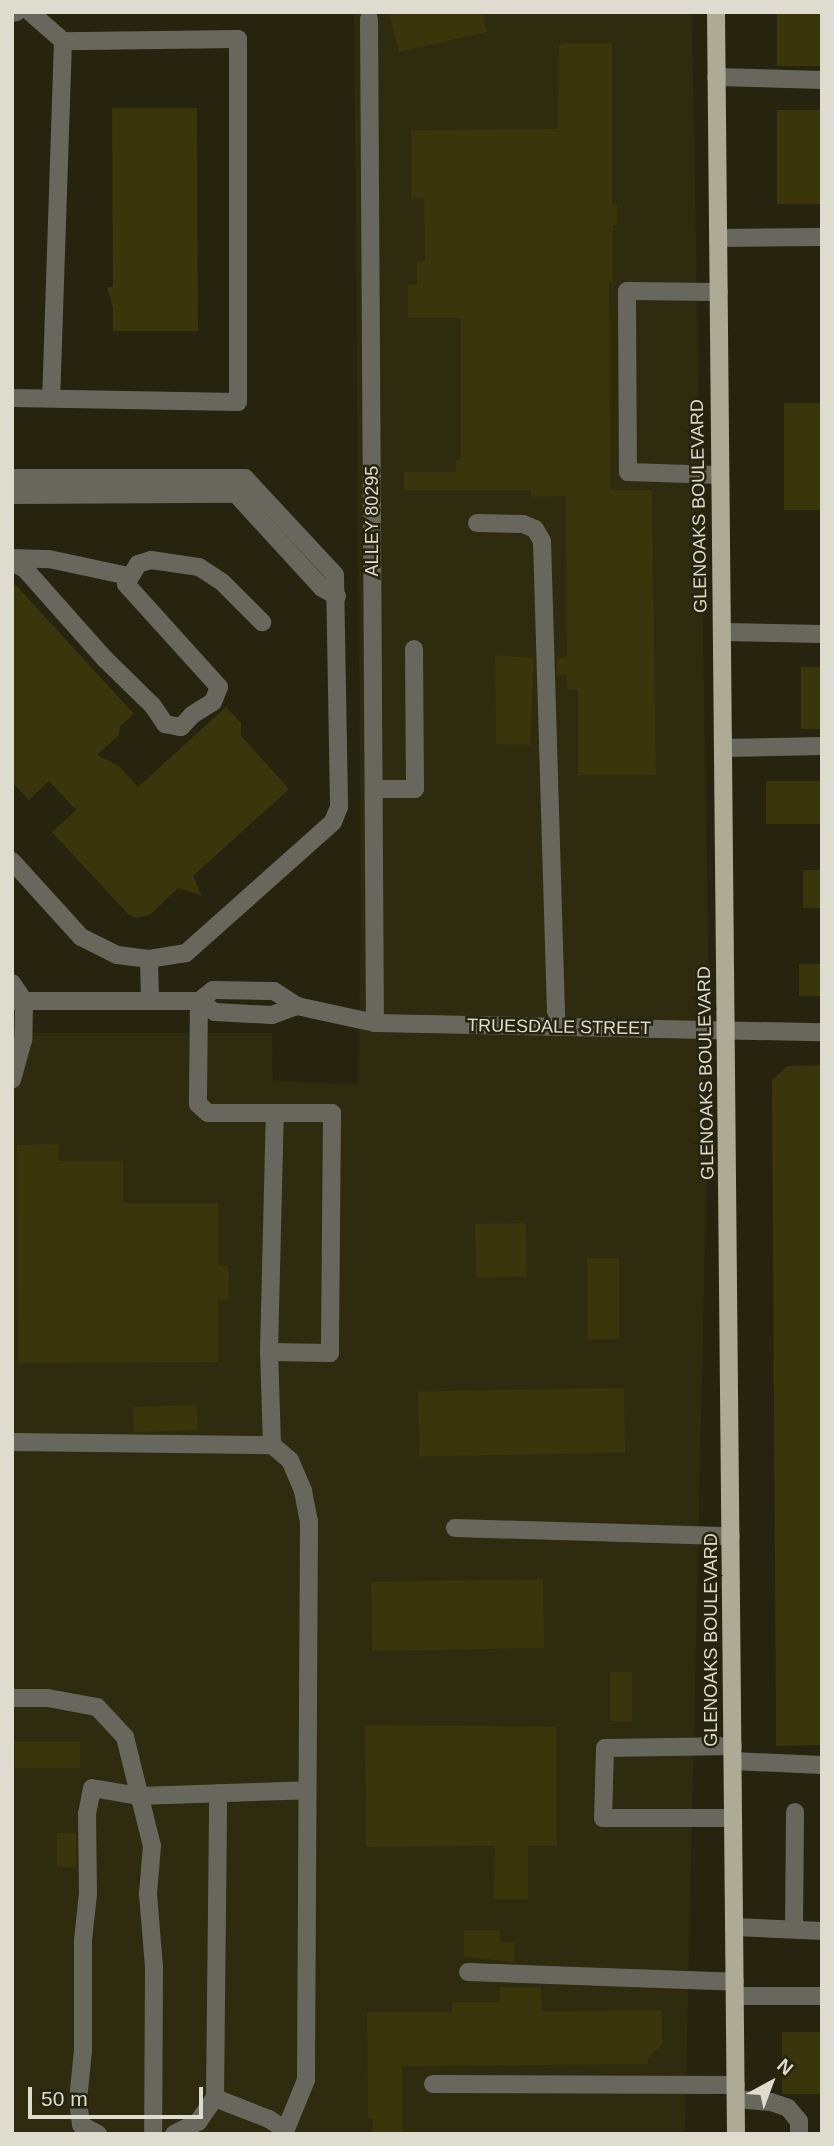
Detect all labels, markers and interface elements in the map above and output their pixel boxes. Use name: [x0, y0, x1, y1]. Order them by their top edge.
street label: GLENOAKS BOULEVARD: [686, 399, 712, 613]
street label: ALLEY 80295: [361, 465, 383, 577]
street label: GLENOAKS BOULEVARD: [693, 966, 719, 1180]
street label: TRUESDALE STREET: [467, 1015, 651, 1039]
street label: GLENOAKS BOULEVARD: [700, 1533, 722, 1747]
north arrow: [736, 2048, 806, 2118]
text: N: [773, 2054, 797, 2079]
scale bar: [32, 2072, 206, 2116]
text: 50 m: [41, 2087, 88, 2110]

